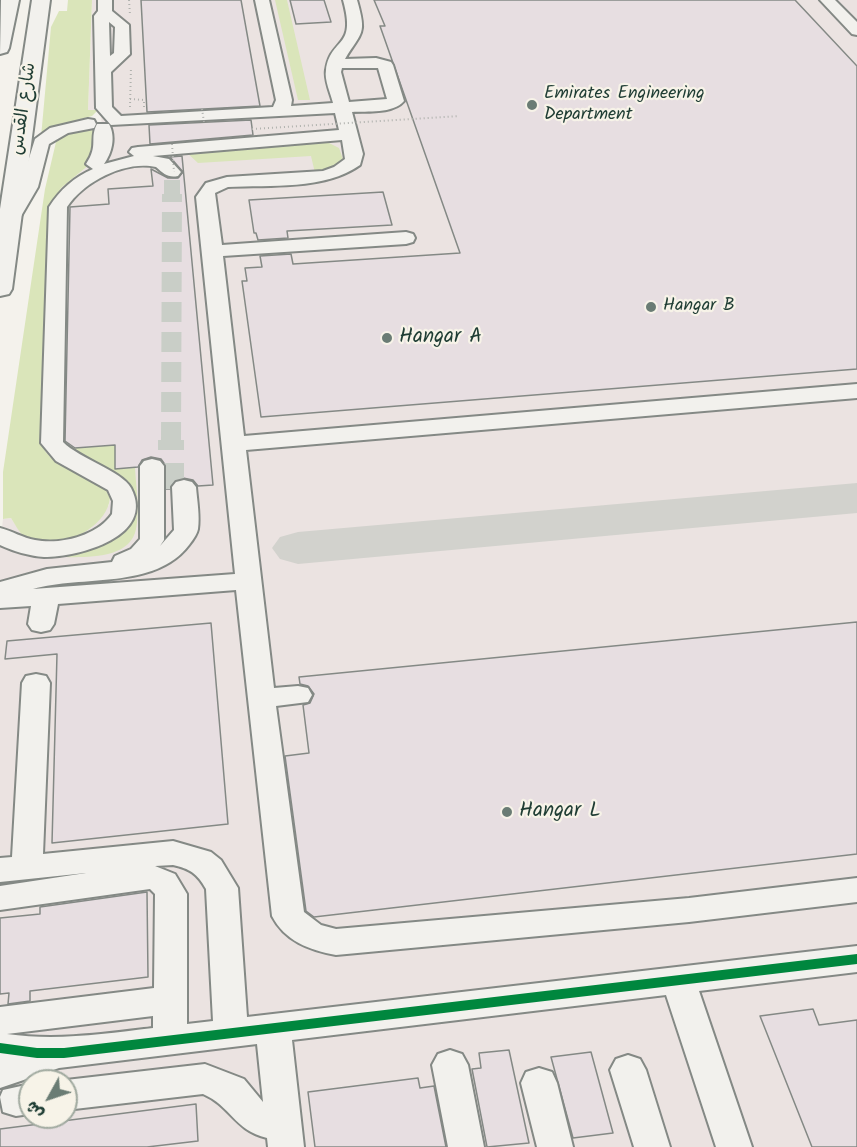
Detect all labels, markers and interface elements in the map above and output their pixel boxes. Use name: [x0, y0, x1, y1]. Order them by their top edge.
street label: شارع القدس: [8, 61, 42, 157]
place label: Emirates Engineering Department: [544, 84, 705, 127]
marker: Emirates Engineering Department: [525, 98, 539, 112]
place label: Hangar B: [663, 296, 735, 318]
marker: Hangar B: [644, 300, 658, 314]
place label: Hangar A: [399, 325, 482, 351]
marker: Hangar A: [380, 331, 394, 345]
place label: Hangar L: [519, 799, 601, 825]
marker: Hangar L: [500, 805, 514, 819]
north arrow: [18, 1069, 78, 1129]
text: ش: [20, 1095, 51, 1124]

